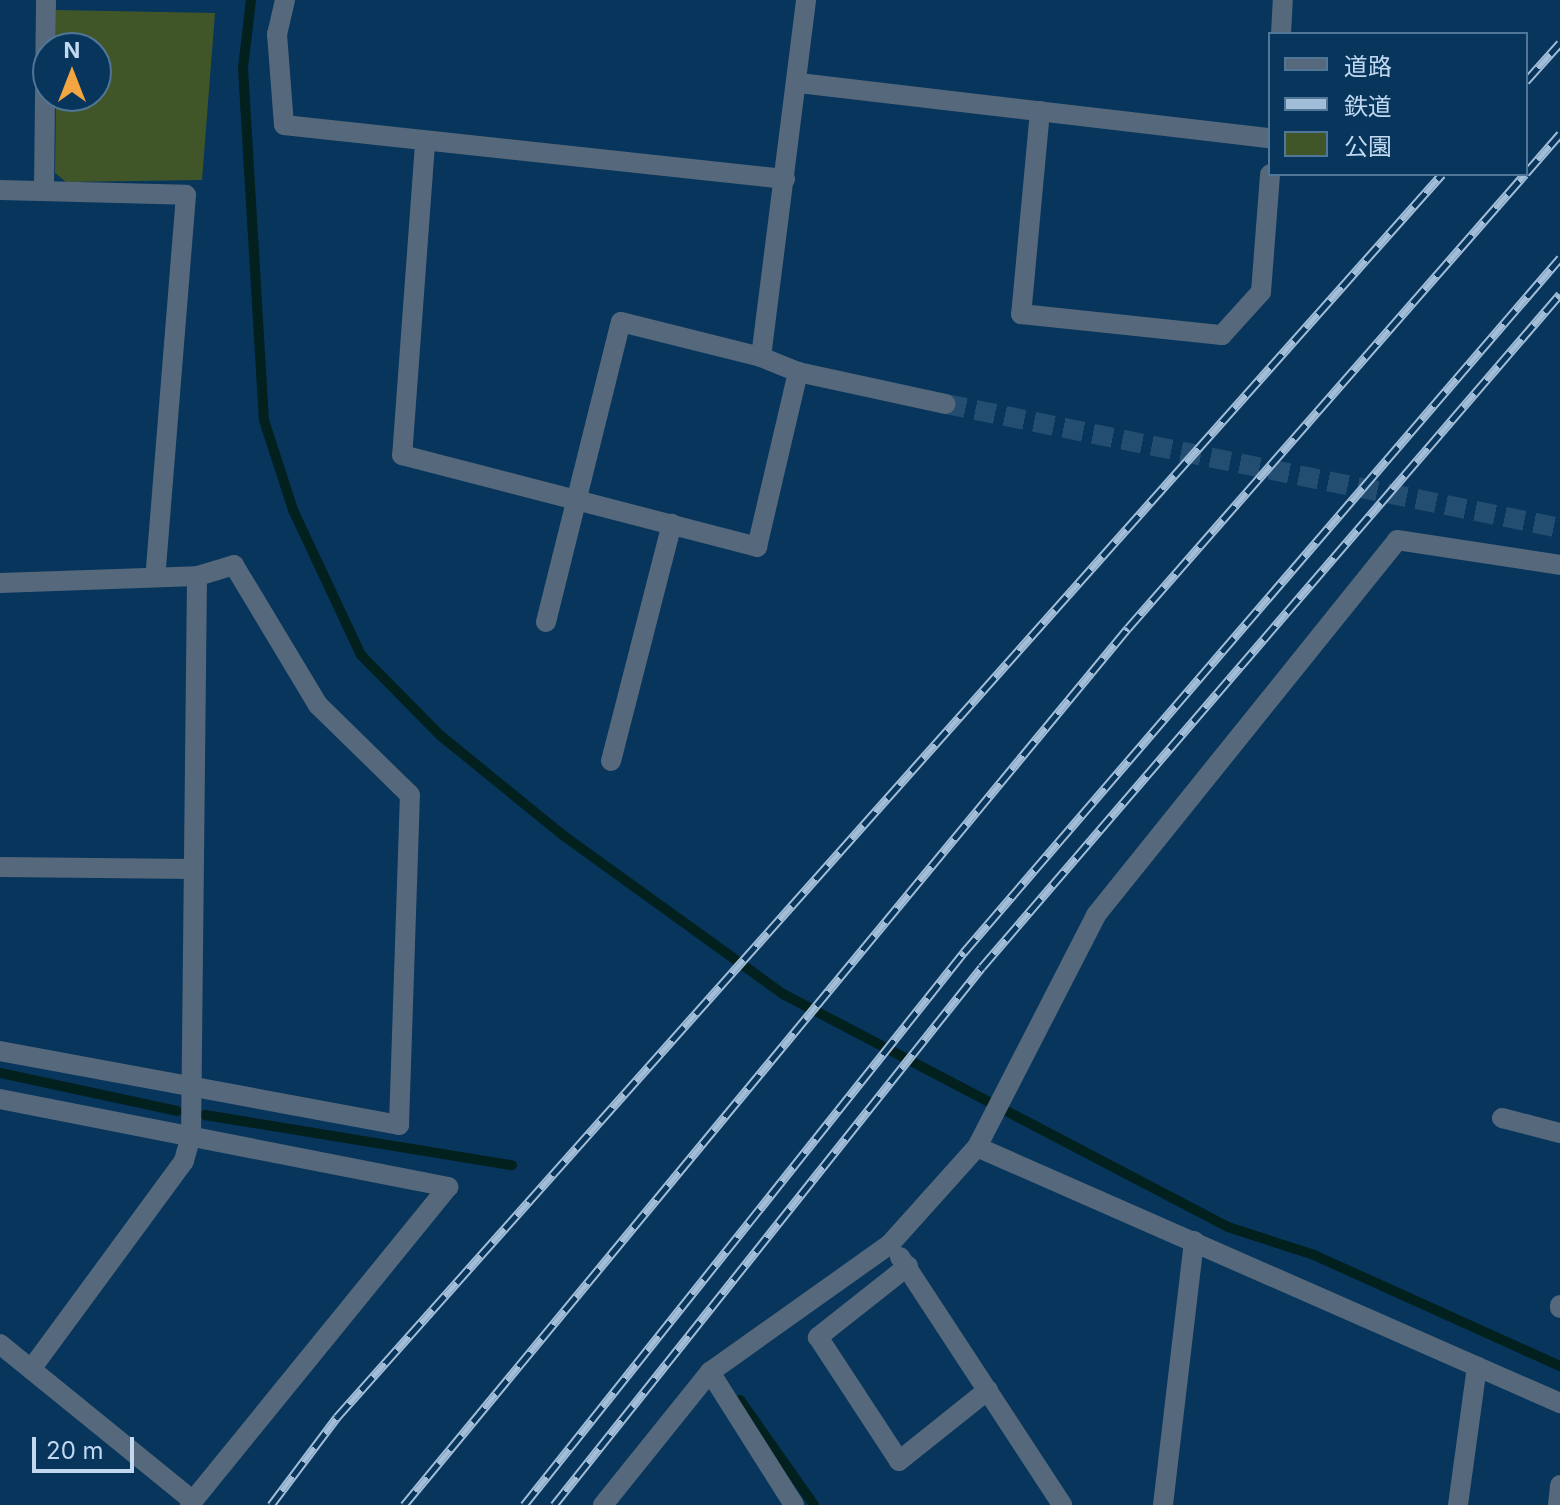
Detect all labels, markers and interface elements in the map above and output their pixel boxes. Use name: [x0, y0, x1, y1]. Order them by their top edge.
north arrow: [32, 32, 112, 112]
legend: [1268, 32, 1528, 176]
text: N: [64, 37, 80, 63]
text: 道路: [1344, 52, 1392, 81]
text: 鉄道: [1344, 92, 1392, 121]
text: 公園: [1344, 132, 1392, 161]
scale bar: [36, 1421, 138, 1471]
text: 20 m: [46, 1436, 104, 1465]

